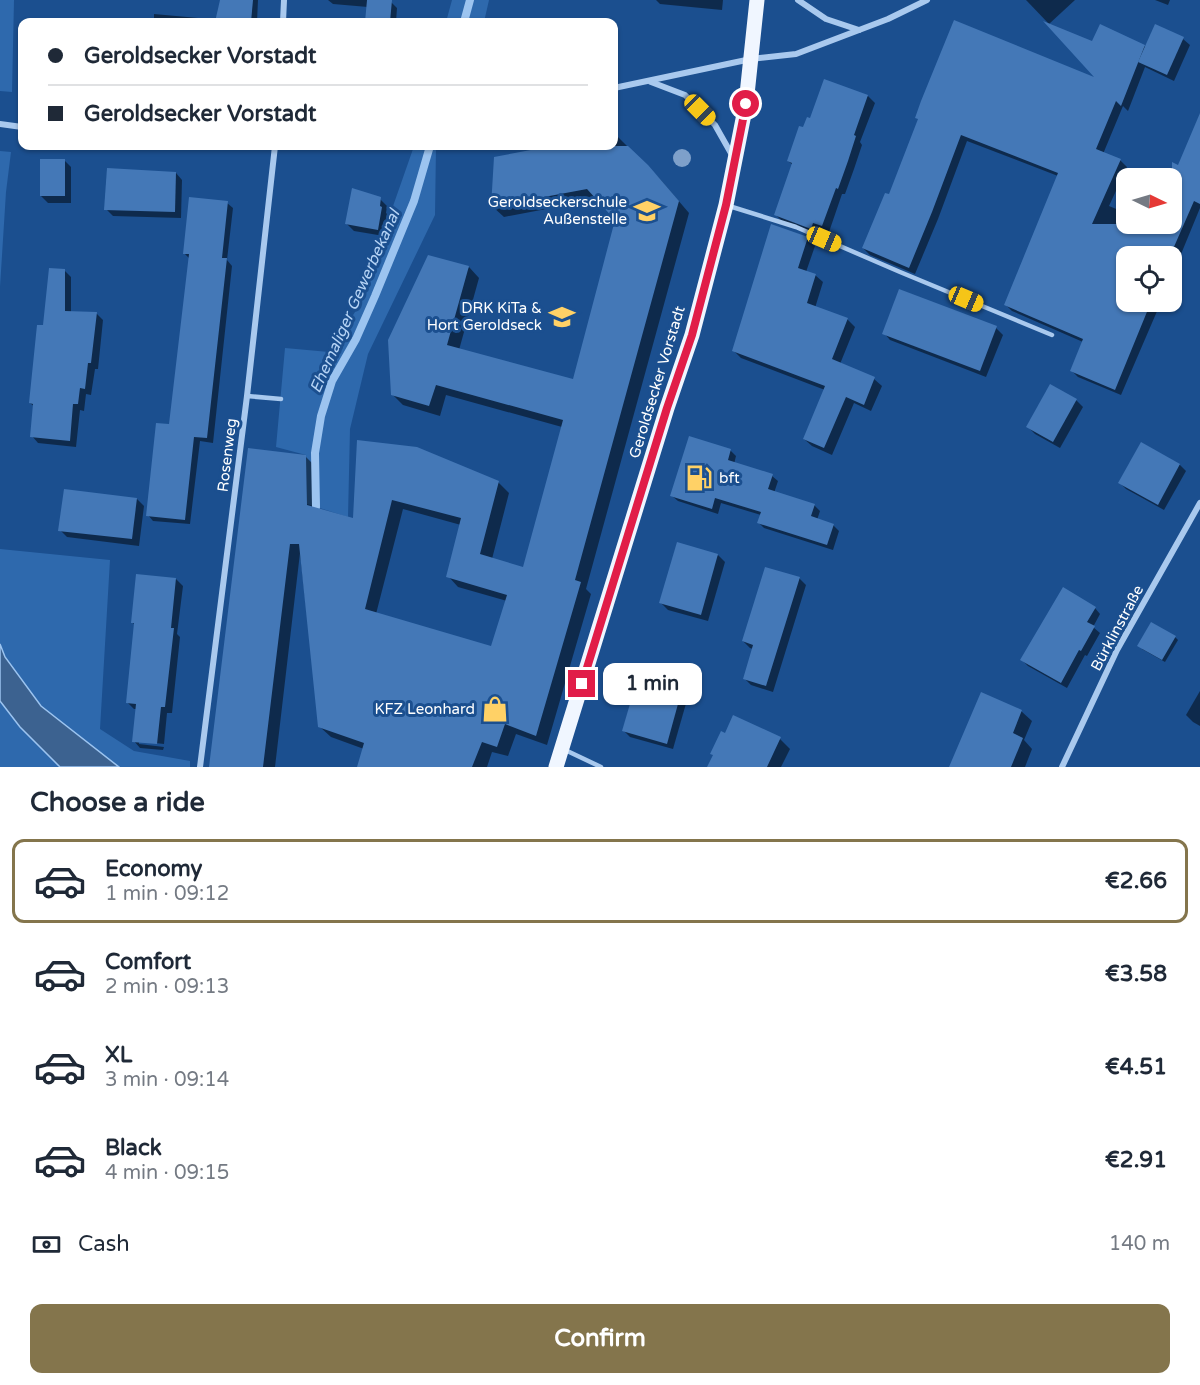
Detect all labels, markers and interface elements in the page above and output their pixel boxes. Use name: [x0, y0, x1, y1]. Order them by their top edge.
text: Geroldsecker Vorstadt: [84, 43, 316, 69]
route start: [732, 90, 759, 117]
car: [681, 91, 719, 129]
text: Geroldsecker Vorstadt: [84, 101, 316, 127]
north arrow: [1116, 168, 1182, 234]
map controls: [1116, 168, 1182, 312]
place label: Geroldseckerschule Außenstelle: [488, 193, 627, 228]
school or university icon: Geroldseckerschule Außenstelle: [632, 196, 662, 226]
water label: Ehemaliger Gewerbekanal: [305, 205, 405, 396]
car: [804, 224, 844, 254]
button: locate: [1116, 246, 1182, 312]
car: [946, 284, 986, 314]
place label: DRK KiTa & Hort Geroldseck: [427, 299, 542, 334]
school or university icon: DRK KiTa & Hort Geroldseck: [547, 302, 577, 332]
street label: Geroldsecker Vorstadt: [625, 303, 689, 460]
street label: Rosenweg: [214, 417, 240, 493]
fuel station icon: bft: [684, 463, 714, 493]
place label: bft: [719, 469, 740, 487]
street label: Bürklinstraße: [1087, 582, 1147, 674]
callout: 1 min: [603, 663, 702, 705]
route end: [568, 670, 595, 697]
text: 1 min: [626, 672, 679, 696]
shop icon: KFZ Leonhard: [480, 694, 510, 724]
place label: KFZ Leonhard: [374, 700, 475, 718]
text: Choose a ride: [30, 786, 205, 819]
icon: car: [33, 854, 87, 908]
text: Economy: [105, 856, 202, 882]
text: €2.66: [1105, 868, 1167, 894]
text: 1 min · 09:12: [105, 882, 229, 906]
icon: car: [33, 947, 87, 1001]
text: Comfort: [105, 949, 191, 975]
text: €3.58: [1105, 961, 1167, 987]
text: 2 min · 09:13: [105, 975, 229, 999]
icon: car: [33, 1040, 87, 1094]
text: XL: [105, 1042, 132, 1068]
text: €4.51: [1105, 1054, 1167, 1080]
text: 3 min · 09:14: [105, 1068, 229, 1092]
icon: car: [33, 1133, 87, 1187]
text: Black: [105, 1135, 162, 1161]
text: €2.91: [1105, 1147, 1167, 1173]
text: 4 min · 09:15: [105, 1161, 229, 1185]
icon: cash: [30, 1228, 63, 1261]
text: Cash: [78, 1231, 130, 1257]
text: 140 m: [1109, 1232, 1170, 1256]
button: Confirm: [30, 1304, 1170, 1373]

